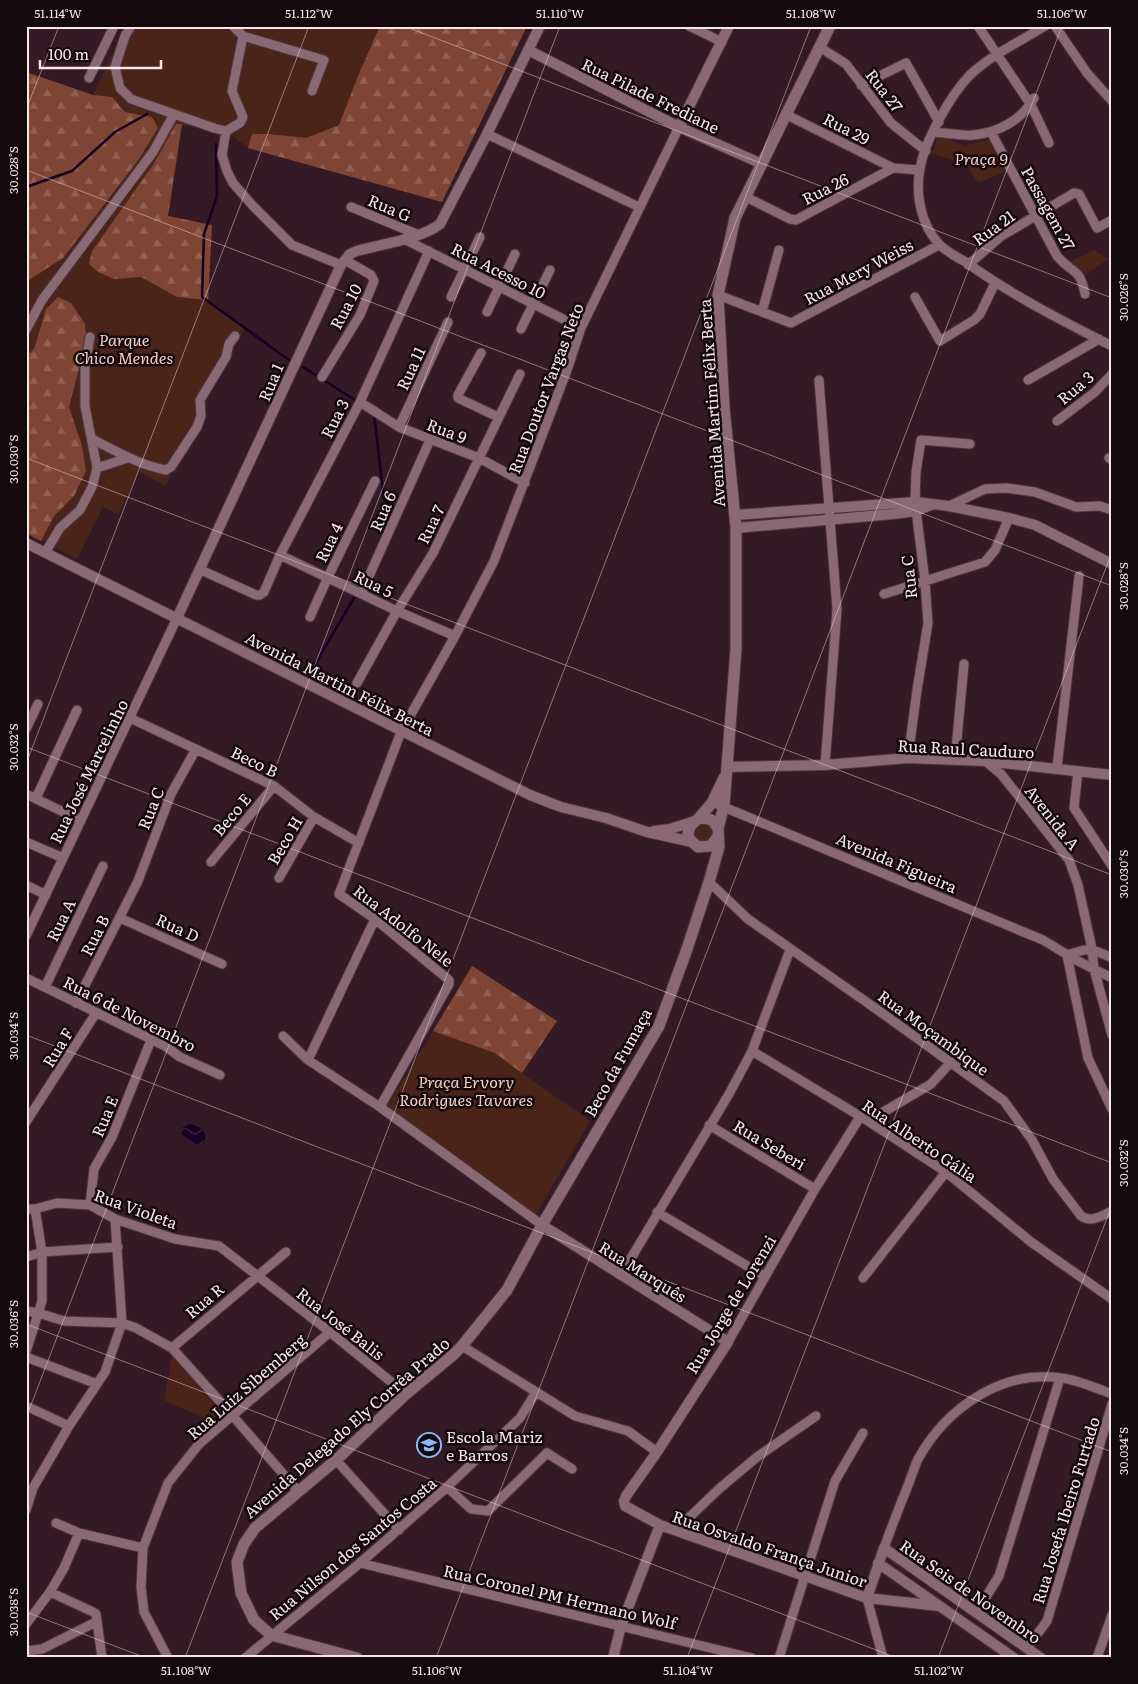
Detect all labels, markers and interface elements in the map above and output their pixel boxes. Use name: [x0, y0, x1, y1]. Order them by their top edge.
text: 51.114°W: [34, 4, 82, 22]
text: 51.112°W: [285, 4, 333, 22]
text: 51.110°W: [536, 4, 584, 22]
text: 51.108°W: [786, 4, 836, 22]
text: 51.106°W: [1037, 4, 1087, 22]
scale bar: [40, 38, 161, 70]
text: 100 m: [48, 42, 89, 65]
street label: Rua Pilade Frediane: [578, 51, 724, 139]
street label: Rua 27: [860, 63, 910, 117]
street label: Rua 29: [820, 106, 874, 150]
text: 30.028°S: [4, 146, 22, 194]
park label: Praça 9: [954, 146, 1008, 170]
street label: Passagem 27: [1016, 162, 1082, 254]
street label: Rua 26: [797, 166, 853, 210]
street label: Rua G: [365, 187, 415, 227]
street label: Rua 21: [967, 203, 1020, 251]
street label: Rua Mery Weiss: [799, 232, 917, 310]
street label: Rua Acesso 10: [448, 236, 550, 304]
text: 30.026°S: [1114, 273, 1132, 321]
street label: Rua 10: [323, 279, 367, 333]
street label: Avenida Martim Félix Berta: [692, 298, 730, 508]
street label: Rua Doutor Vargas Neto: [501, 299, 589, 477]
park label: Parque Chico Mendes: [75, 327, 173, 369]
street label: Rua 11: [389, 342, 431, 394]
street label: Rua 1: [251, 359, 289, 405]
street label: Rua 3: [1051, 364, 1099, 410]
street label: Rua 3: [314, 394, 354, 442]
street label: Rua 9: [423, 411, 471, 449]
text: 30.030°S: [4, 435, 22, 483]
street label: Rua 6: [363, 487, 401, 535]
street label: Rua 7: [410, 500, 450, 548]
street label: Rua 4: [308, 518, 348, 566]
street label: Rua C: [894, 554, 922, 600]
text: 30.028°S: [1114, 562, 1132, 610]
street label: Rua 5: [350, 563, 398, 603]
street label: Avenida Martim Félix Berta: [242, 625, 439, 741]
street label: Rua José Marcelinho: [43, 695, 133, 847]
text: 30.032°S: [4, 723, 22, 771]
street label: Rua Raul Cauduro: [897, 732, 1035, 764]
street label: Beco B: [227, 739, 283, 783]
street label: Avenida A: [1020, 779, 1086, 855]
street label: Rua C: [131, 783, 169, 833]
street label: Beco E: [206, 787, 256, 841]
street label: Beco H: [260, 811, 308, 869]
street label: Avenida Figueira: [833, 826, 961, 898]
text: 30.030°S: [1114, 850, 1132, 898]
street label: Rua Adolfo Nele: [349, 878, 459, 972]
street label: Rua A: [39, 894, 81, 945]
street label: Rua D: [152, 907, 204, 947]
street label: Rua B: [73, 910, 115, 960]
street label: Rua 6 de Novembro: [59, 969, 201, 1057]
street label: Rua Moçambique: [873, 983, 995, 1081]
street label: Beco da Fumaça: [577, 1003, 657, 1121]
text: 30.034°S: [4, 1012, 22, 1060]
street label: Rua F: [36, 1022, 79, 1071]
park label: Praça Ervory Rodrigues Tavares: [399, 1069, 533, 1111]
street label: Rua E: [85, 1091, 123, 1141]
street label: Rua Alberto Gália: [858, 1092, 983, 1188]
street label: Rua Seberi: [729, 1113, 811, 1175]
text: 30.032°S: [1114, 1139, 1132, 1187]
street label: Rua Violeta: [91, 1182, 181, 1234]
street label: Rua Jorge de Lorenzi: [679, 1230, 781, 1378]
street label: Rua Marquês: [595, 1235, 691, 1307]
street label: Rua R: [179, 1276, 229, 1323]
street label: Rua José Balis: [292, 1281, 390, 1365]
text: 30.036°S: [4, 1300, 22, 1348]
street label: Rua Luiz Sibemberg: [181, 1327, 311, 1445]
street label: Avenida Delegado Ely Corrêa Prado: [238, 1331, 454, 1523]
street label: Rua Josefa Ibeiro Furtado: [1025, 1413, 1105, 1607]
place label: Escola Mariz e Barros: [446, 1424, 543, 1466]
text: 30.034°S: [1114, 1427, 1132, 1475]
school or university icon: Escola Mariz e Barros: [416, 1432, 442, 1458]
street label: Rua Nilson dos Santos Costa: [263, 1470, 441, 1625]
street label: Rua Osvaldo França Junior: [669, 1503, 871, 1593]
street label: Rua Seis de Novembro: [895, 1533, 1047, 1649]
street label: Rua Coronel PM Hermano Wolf: [441, 1557, 681, 1635]
text: 30.038°S: [4, 1588, 22, 1636]
text: 51.108°W: [161, 1661, 211, 1679]
text: 51.106°W: [412, 1661, 462, 1679]
text: 51.104°W: [663, 1661, 713, 1679]
text: 51.102°W: [914, 1661, 964, 1679]

